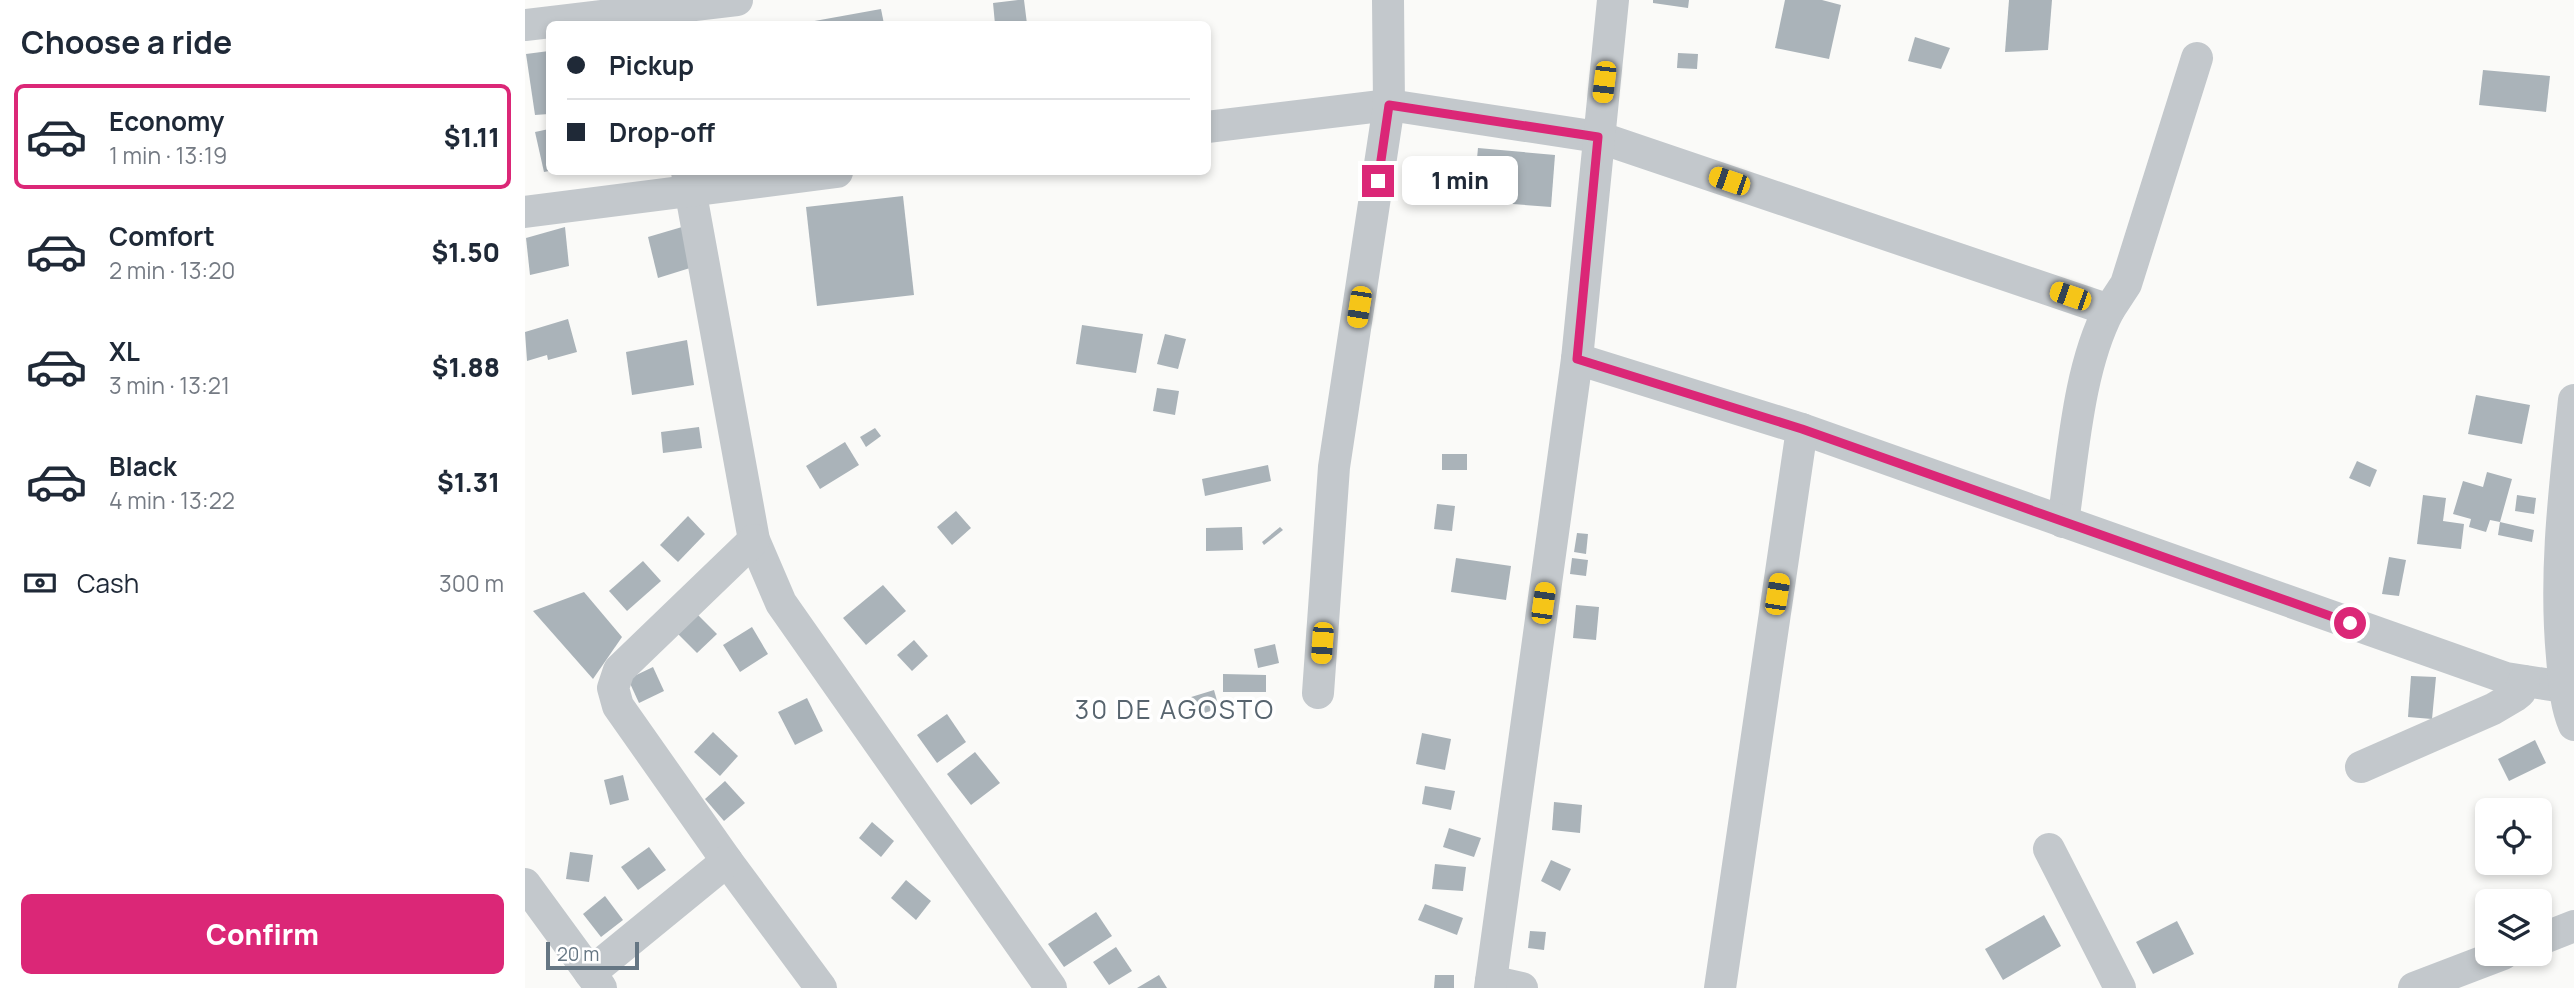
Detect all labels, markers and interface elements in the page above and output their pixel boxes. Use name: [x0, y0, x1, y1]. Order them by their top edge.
text: Choose a ride: [21, 20, 232, 64]
text: Pickup: [609, 47, 694, 83]
car: [1592, 60, 1617, 104]
text: Economy: [109, 103, 224, 139]
icon: car: [25, 105, 88, 168]
text: Drop-off: [609, 114, 715, 150]
text: $1.11: [444, 119, 500, 155]
text: 1 min · 13:19: [109, 139, 227, 171]
callout: 1 min: [1403, 156, 1518, 206]
text: 1 min: [1431, 164, 1489, 196]
car: [1706, 164, 1753, 198]
route end: [1362, 165, 1394, 197]
text: Comfort: [109, 218, 215, 254]
icon: car: [25, 220, 88, 283]
text: $1.50: [431, 234, 500, 270]
text: 2 min · 13:20: [109, 254, 235, 286]
car: [2047, 279, 2094, 313]
car: [1346, 285, 1373, 329]
text: XL: [109, 333, 140, 369]
icon: car: [25, 335, 88, 398]
text: $1.88: [432, 349, 500, 385]
text: 3 min · 13:21: [109, 369, 230, 401]
text: Black: [109, 448, 177, 484]
icon: car: [25, 450, 88, 513]
text: $1.31: [437, 464, 500, 500]
text: 4 min · 13:22: [109, 484, 235, 516]
icon: cash: [21, 564, 59, 602]
text: Cash: [77, 565, 139, 601]
text: 300 m: [439, 567, 504, 599]
car: [1764, 572, 1791, 616]
car: [1530, 581, 1557, 625]
route start: [2334, 607, 2366, 639]
car: [1311, 621, 1334, 665]
district label: 30 DE AGOSTO: [1075, 691, 1275, 727]
map controls: [2475, 798, 2552, 966]
button: locate: [2475, 798, 2552, 875]
button: layers: [2475, 889, 2552, 966]
button: Confirm: [21, 894, 504, 974]
scale bar: [546, 939, 639, 971]
text: 20 m: [557, 941, 599, 967]

